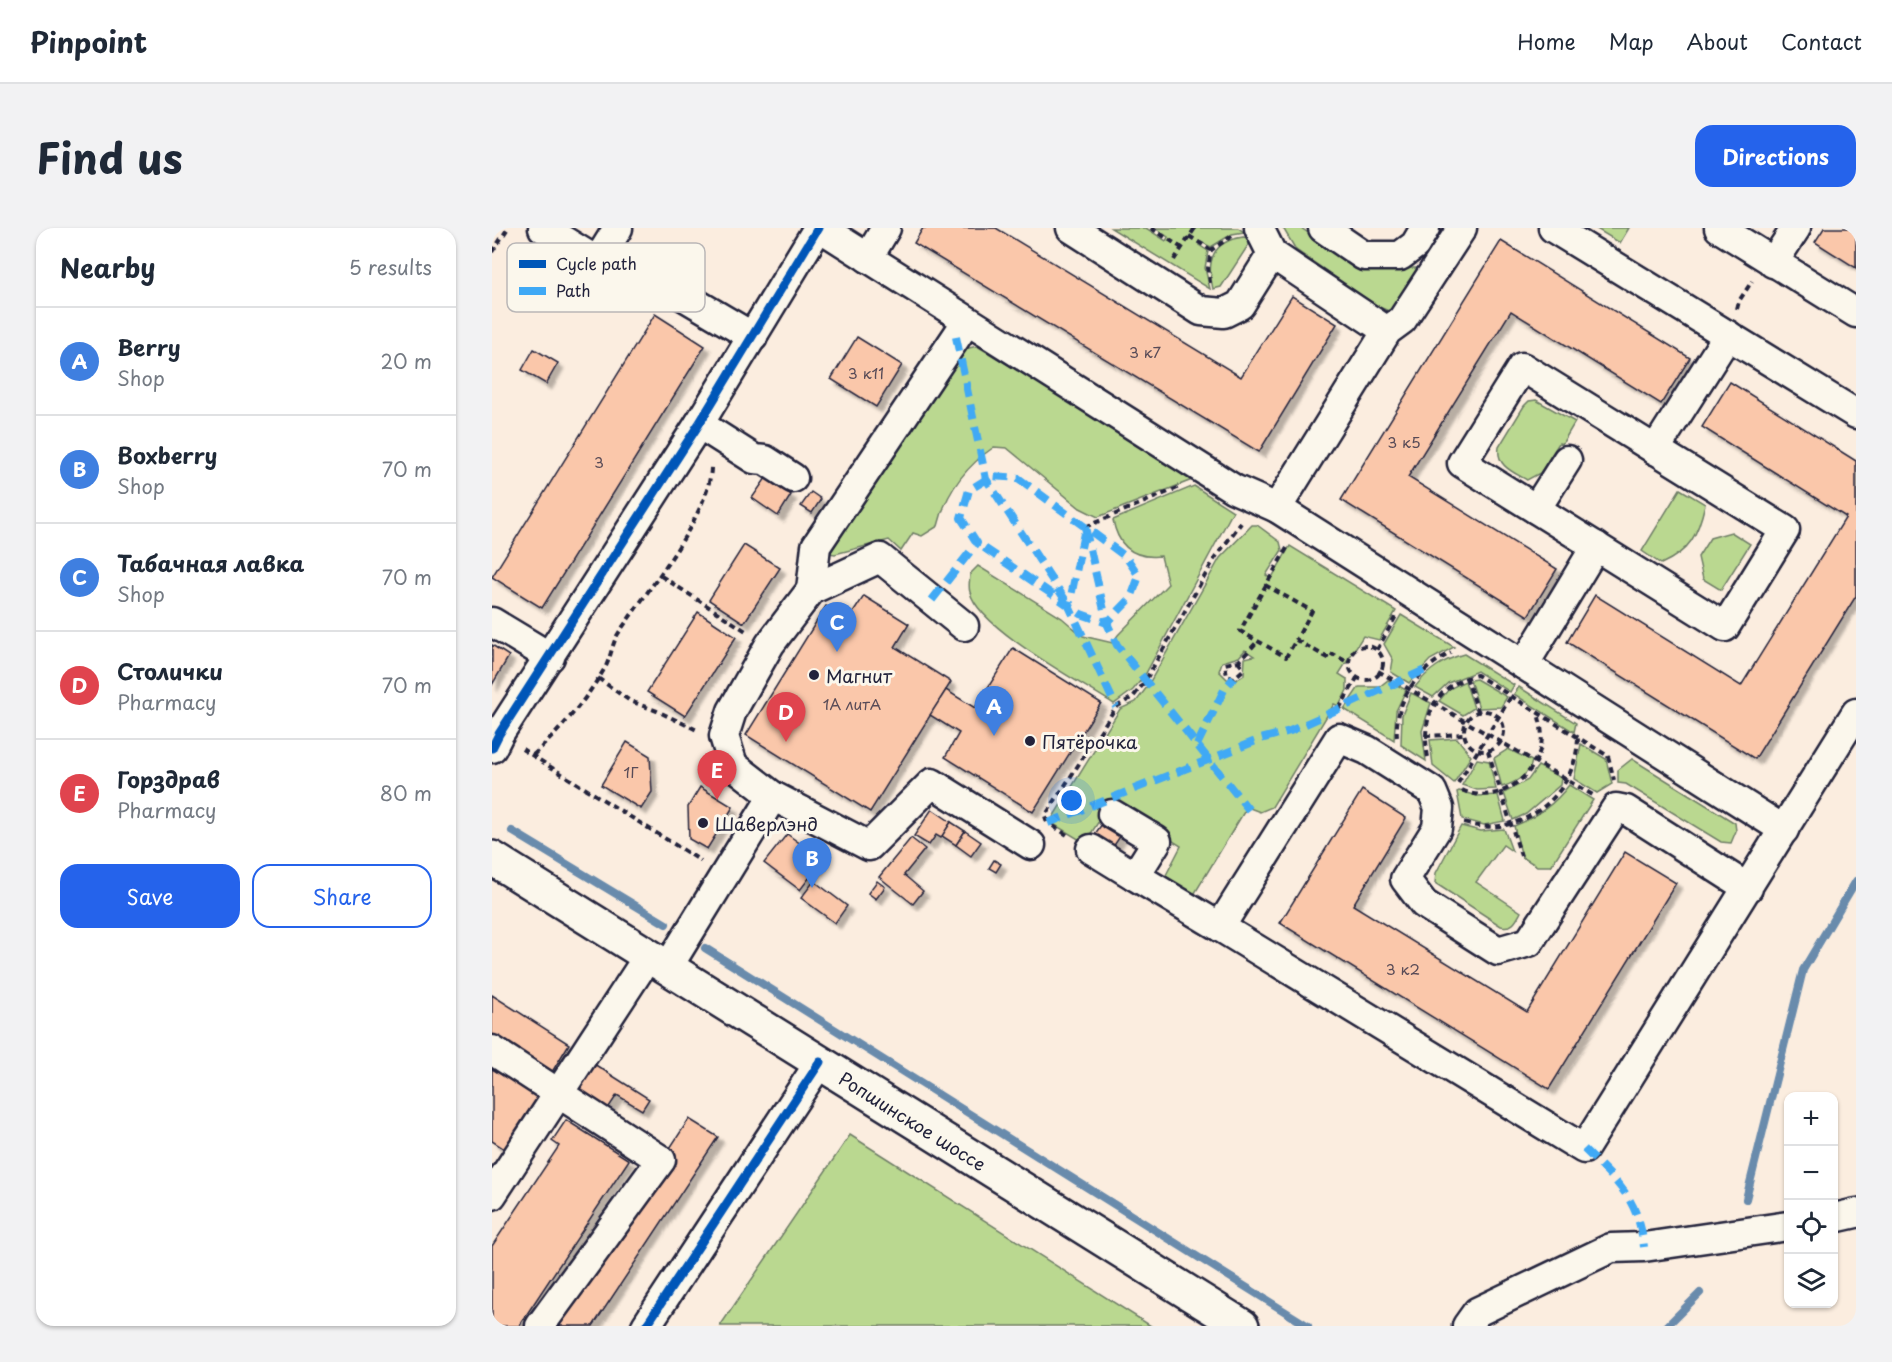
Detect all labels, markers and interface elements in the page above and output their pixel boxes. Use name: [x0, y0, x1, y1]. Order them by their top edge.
text: Pinpoint: [30, 20, 147, 63]
text: Home: [1517, 25, 1576, 57]
text: Map: [1609, 25, 1654, 57]
text: About: [1687, 25, 1748, 57]
text: Contact: [1781, 25, 1862, 57]
text: Find us: [36, 125, 183, 188]
button: Directions: [1695, 125, 1856, 187]
legend: [507, 243, 705, 312]
text: Nearby: [60, 248, 155, 287]
text: Cycle path: [556, 251, 637, 275]
text: 5 results: [349, 252, 432, 282]
text: Path: [556, 278, 591, 302]
text: Berry: [117, 330, 181, 363]
house number: 3 к7: [1129, 340, 1162, 363]
text: A: [72, 346, 87, 376]
text: 20 m: [380, 346, 432, 376]
house number: 3 к11: [848, 361, 884, 384]
text: Shop: [117, 363, 165, 393]
house number: 3 к5: [1387, 430, 1421, 453]
text: Boxberry: [117, 438, 217, 471]
house number: 3: [594, 450, 604, 473]
text: B: [73, 454, 86, 484]
text: 70 m: [382, 454, 432, 484]
text: Shop: [117, 471, 165, 501]
text: Табачная лавка: [117, 546, 304, 579]
text: C: [72, 562, 87, 592]
text: 70 m: [382, 562, 432, 592]
text: Shop: [117, 579, 165, 609]
pin: C: [818, 602, 856, 652]
text: Столички: [117, 654, 223, 687]
place label: Магнит: [826, 662, 893, 689]
marker: Магнит: [807, 668, 821, 682]
text: D: [72, 670, 87, 700]
text: 70 m: [382, 670, 432, 700]
pin: A: [974, 686, 1014, 736]
text: Pharmacy: [117, 687, 217, 717]
pin: D: [766, 692, 806, 742]
house number: 1А литА: [823, 692, 881, 715]
place label: Пятёрочка: [1042, 728, 1138, 755]
marker: Пятёрочка: [1023, 734, 1037, 748]
pin: E: [698, 750, 736, 800]
house number: 1Г: [624, 760, 639, 783]
text: Горздрав: [117, 762, 220, 795]
text: E: [73, 778, 86, 808]
text: 80 m: [380, 778, 432, 808]
your location: [1057, 786, 1086, 815]
text: Pharmacy: [117, 795, 217, 825]
place label: Шаверлэнд: [715, 810, 818, 837]
marker: Шаверлэнд: [696, 816, 710, 830]
pin: B: [792, 838, 832, 888]
button: Save: [60, 864, 240, 928]
button: Share: [252, 864, 432, 928]
house number: 3 к2: [1386, 957, 1420, 980]
street label: Ропшинское шоссе: [834, 1064, 992, 1177]
map controls: [1784, 1092, 1838, 1308]
button: +: [1784, 1092, 1838, 1146]
button: −: [1784, 1146, 1838, 1200]
button: locate: [1784, 1200, 1838, 1254]
button: layers: [1784, 1254, 1838, 1308]

